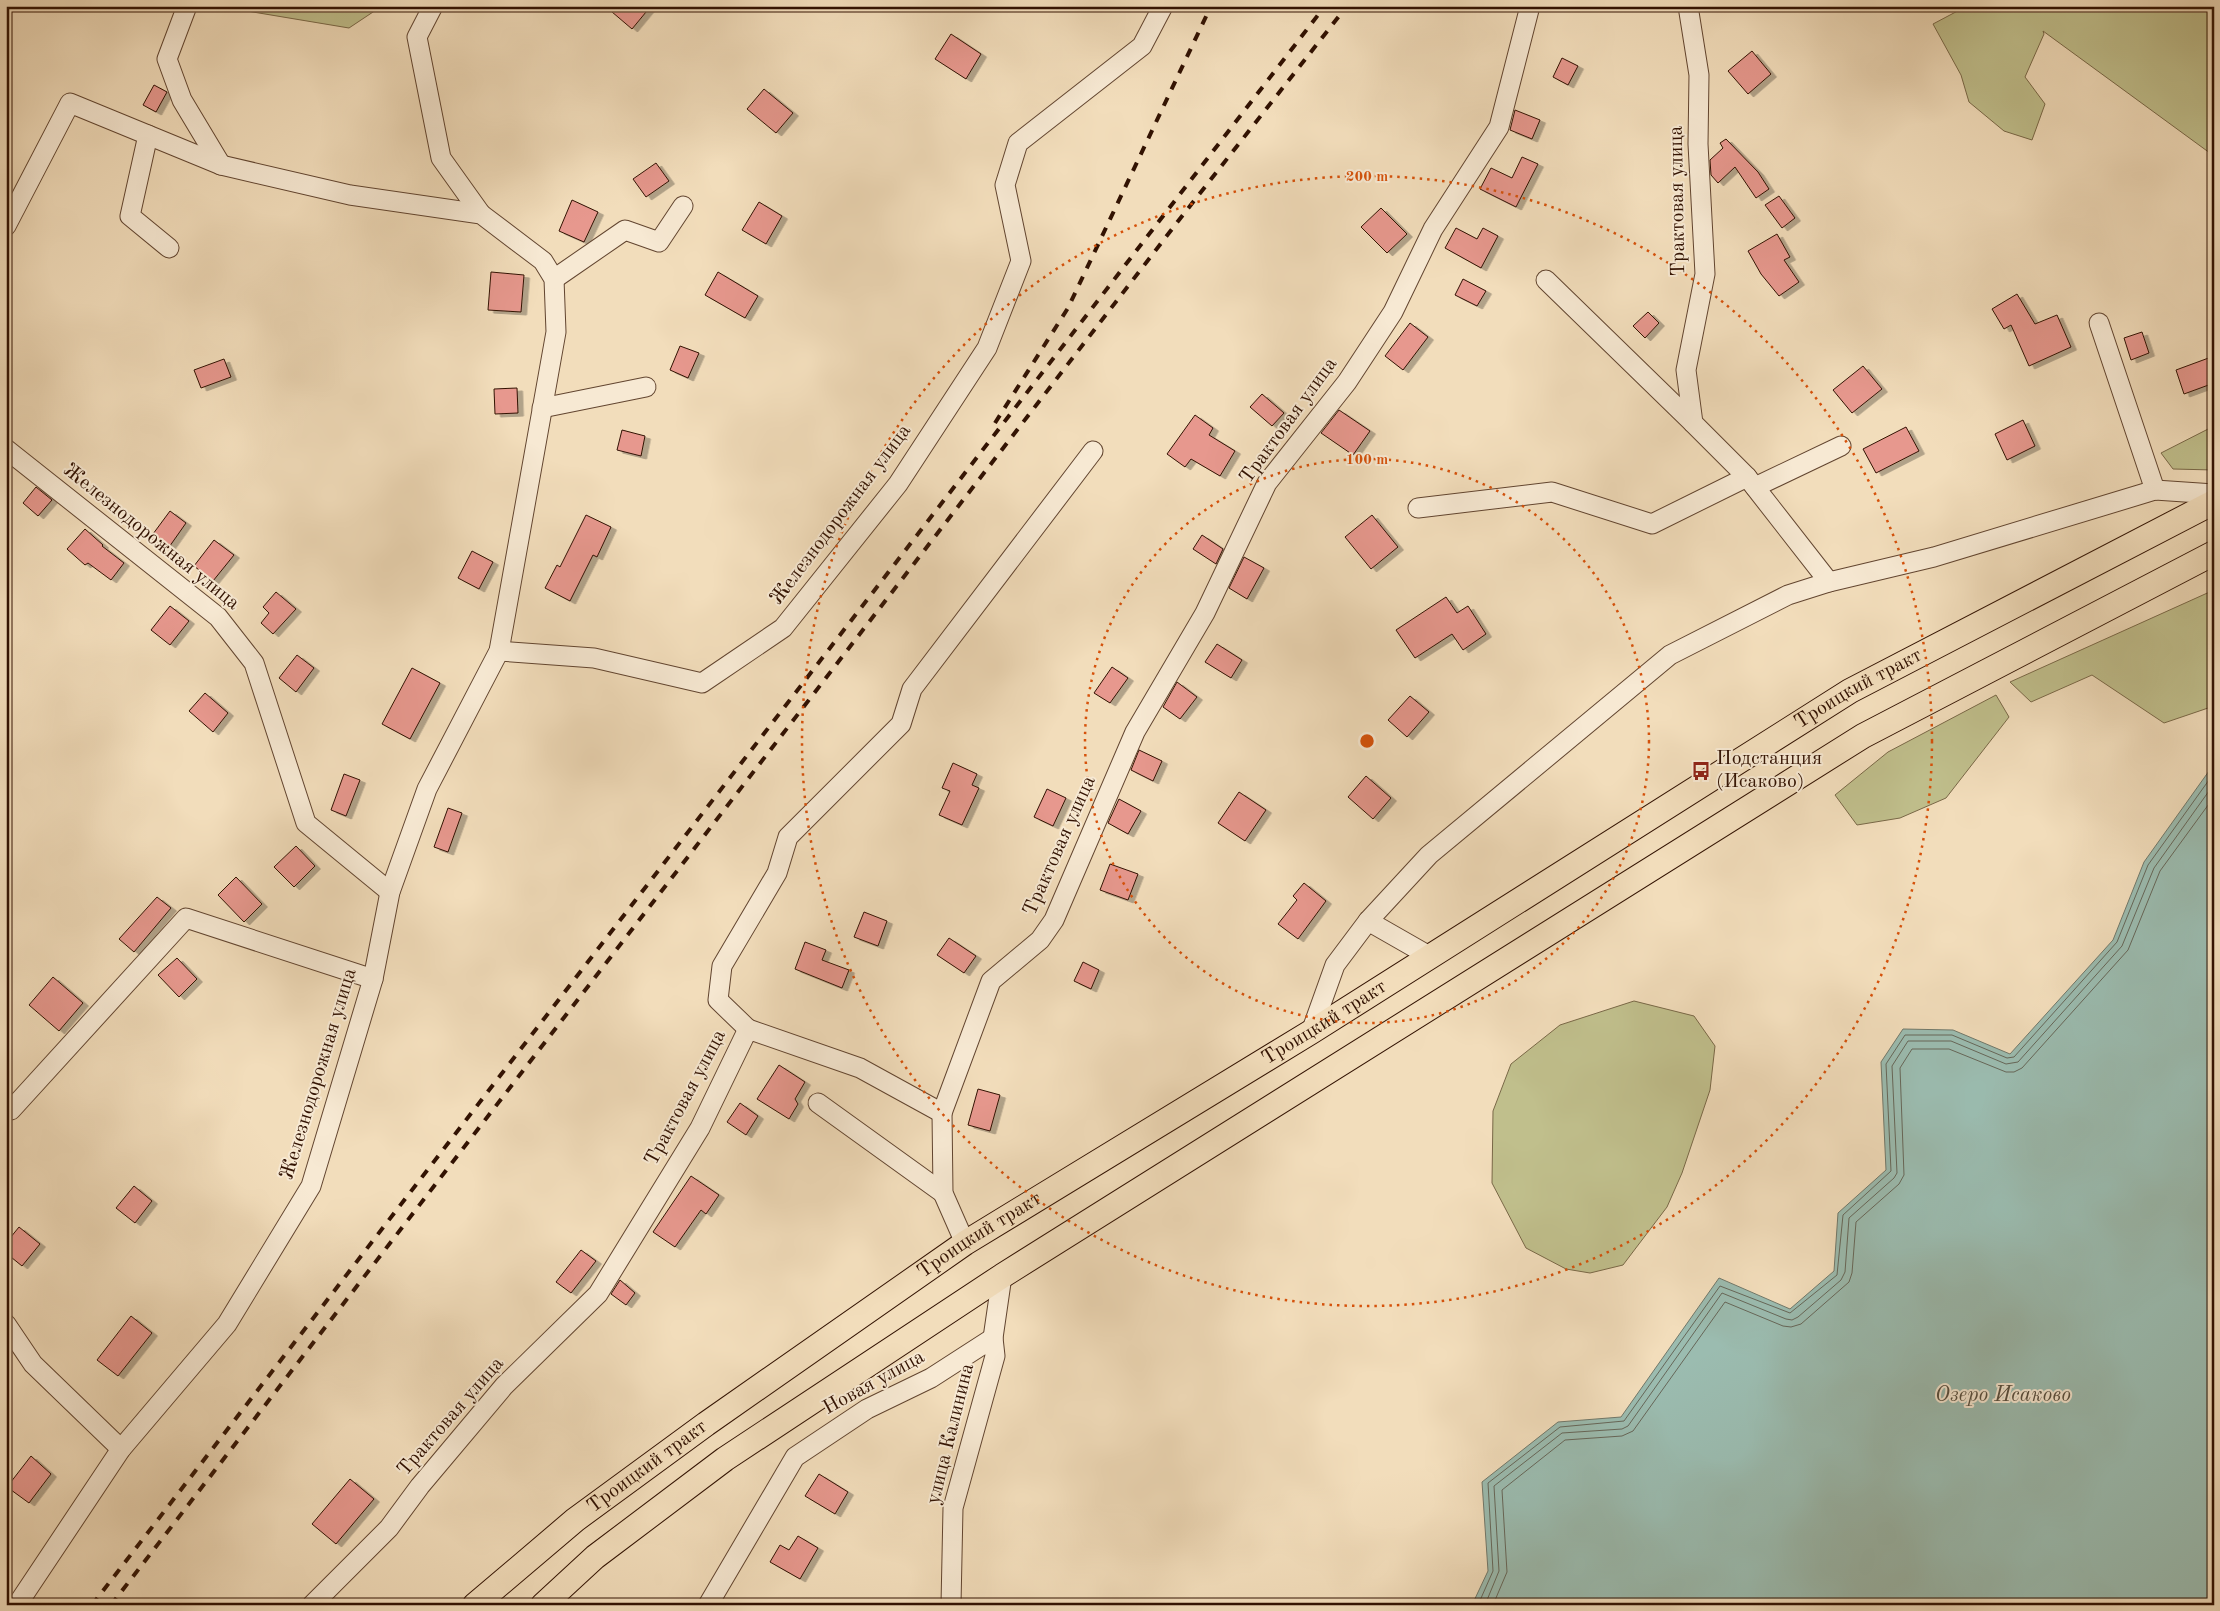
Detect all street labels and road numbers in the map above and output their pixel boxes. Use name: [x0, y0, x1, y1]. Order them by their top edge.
street label: Трактовая улица: [1667, 125, 1689, 276]
street label: Трактовая улица: [1237, 354, 1341, 488]
street label: Железнодорожная улица: [767, 421, 915, 609]
street label: Железнодорожная улица: [59, 460, 243, 614]
street label: Троицкий тракт: [1791, 645, 1925, 733]
street label: Трактовая улица: [1020, 773, 1100, 919]
street label: Железнодорожная улица: [277, 966, 361, 1182]
street label: Троицкий тракт: [1259, 977, 1390, 1069]
street label: Трактовая улица: [642, 1027, 730, 1169]
street label: Троицкий тракт: [914, 1189, 1045, 1283]
street label: Новая улица: [820, 1347, 928, 1419]
street label: Трактовая улица: [394, 1354, 508, 1480]
street label: улица Калинина: [924, 1361, 978, 1507]
street label: Троицкий тракт: [584, 1417, 711, 1517]

